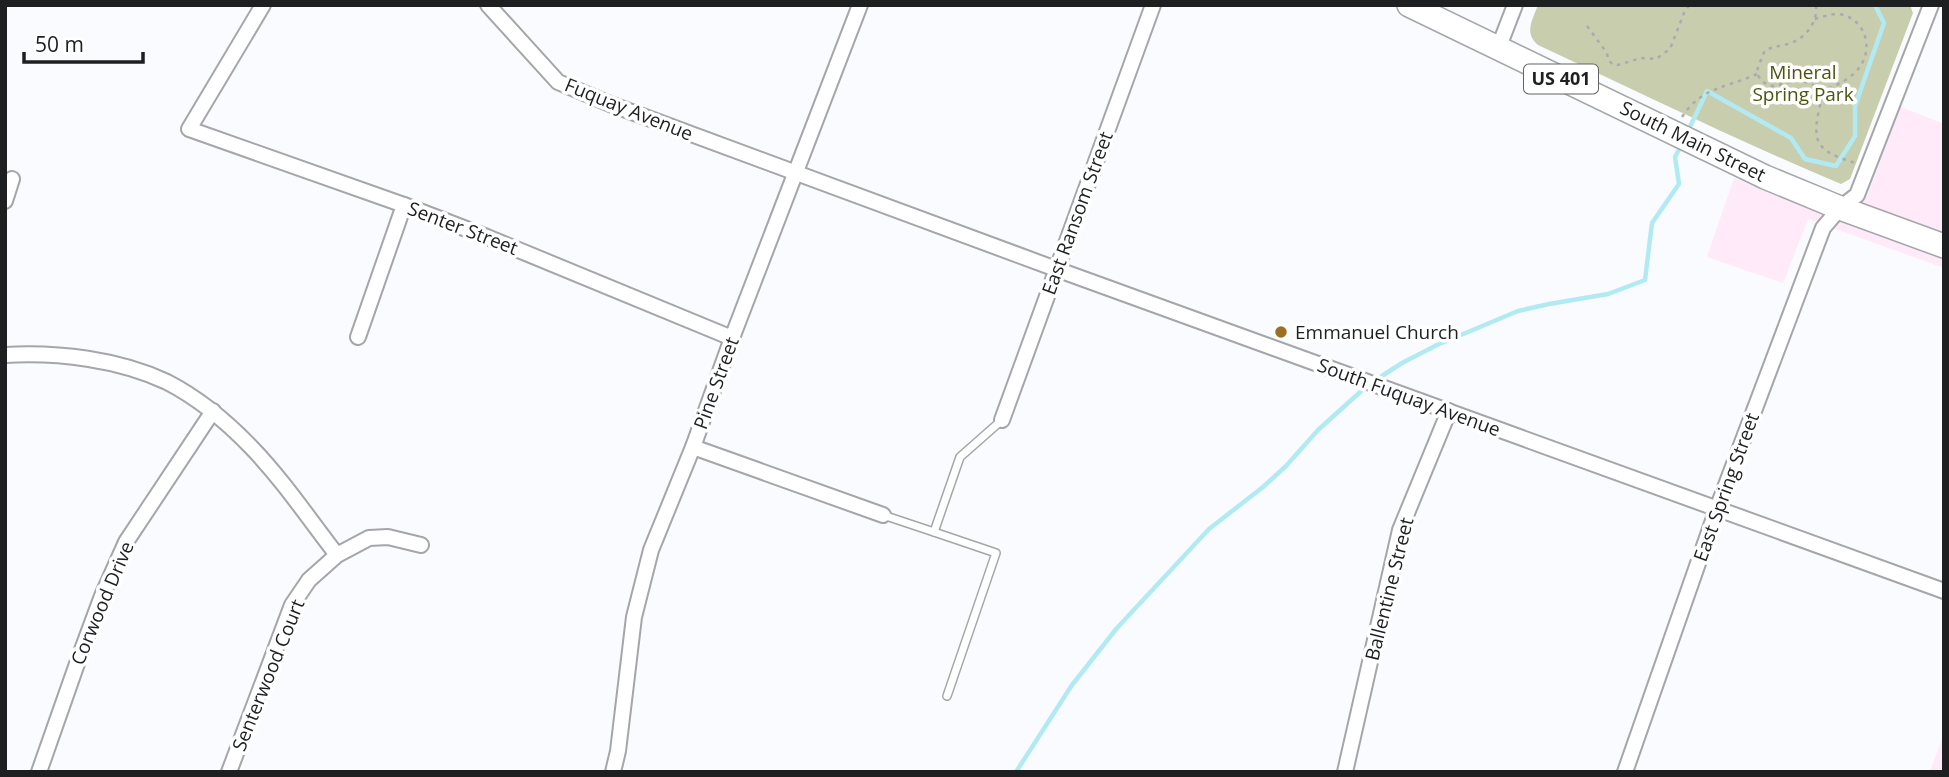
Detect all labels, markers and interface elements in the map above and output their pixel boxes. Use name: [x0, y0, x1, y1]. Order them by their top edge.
scale bar: [24, 21, 144, 65]
text: 50 m: [35, 30, 84, 58]
park label: Mineral Spring Park: [1752, 59, 1854, 107]
road number: US 401: [1524, 64, 1598, 94]
street label: Fuquay Avenue: [561, 71, 697, 147]
street label: South Main Street: [1616, 94, 1770, 188]
street label: East Ransom Street: [1035, 128, 1119, 298]
street label: Senter Street: [404, 195, 522, 261]
place label: Emmanuel Church: [1295, 319, 1459, 345]
marker: Emmanuel Church: [1273, 324, 1289, 340]
street label: Pine Street: [687, 333, 745, 433]
street label: South Fuquay Avenue: [1314, 352, 1504, 442]
street label: East Spring Street: [1687, 409, 1765, 565]
street label: Ballentine Street: [1359, 514, 1419, 663]
street label: Corwood Drive: [64, 537, 140, 669]
street label: Senterwood Court: [226, 595, 310, 755]

